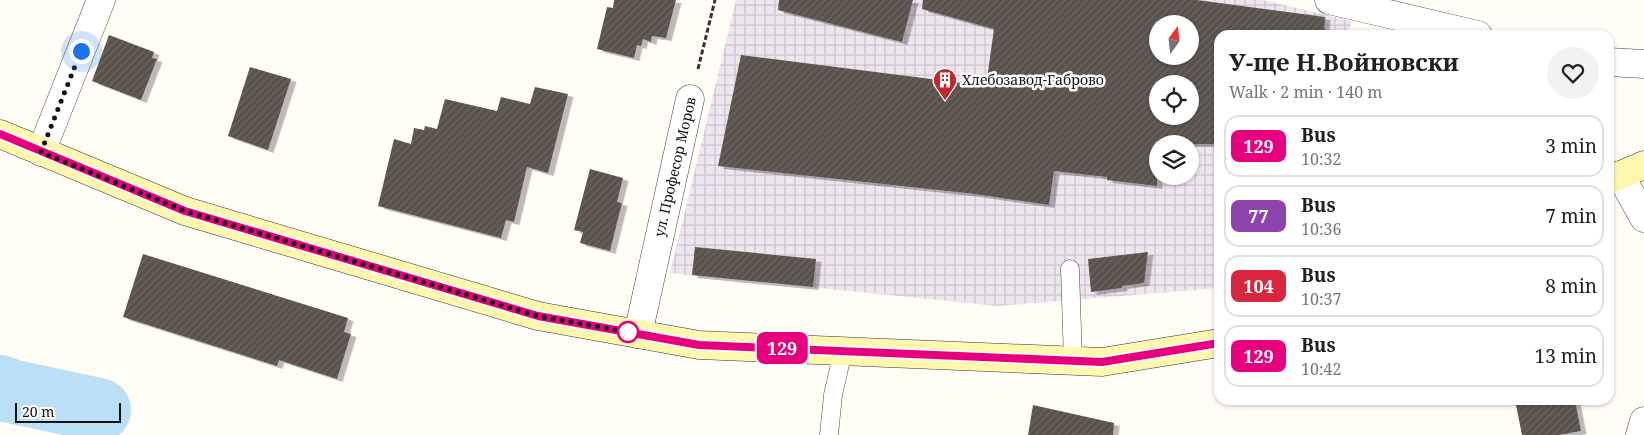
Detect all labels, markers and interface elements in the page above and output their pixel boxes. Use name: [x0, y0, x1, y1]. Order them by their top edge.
north arrow: [1149, 15, 1199, 65]
map controls: [1149, 15, 1199, 185]
your location: [69, 39, 94, 64]
text: У-ще Н.Войновски: [1229, 45, 1459, 78]
button: heart: [1547, 47, 1599, 99]
building icon: Хлебозавод-Габрово: [932, 67, 958, 101]
place label: Хлебозавод-Габрово: [962, 70, 1104, 89]
button: locate: [1149, 75, 1199, 125]
text: Walk · 2 min · 140 m: [1229, 81, 1382, 103]
street label: ул. Професор Моров: [649, 95, 700, 239]
text: Bus: [1301, 122, 1336, 148]
text: 3 min: [1545, 133, 1597, 159]
text: 129: [1243, 134, 1274, 158]
button: layers: [1149, 135, 1199, 185]
text: 10:32: [1301, 148, 1341, 170]
text: Bus: [1301, 192, 1336, 218]
text: 7 min: [1545, 203, 1597, 229]
text: 77: [1248, 204, 1269, 228]
text: 10:36: [1301, 218, 1341, 240]
text: Bus: [1301, 262, 1336, 288]
text: 8 min: [1545, 273, 1597, 299]
text: 104: [1243, 274, 1274, 298]
text: 10:37: [1301, 288, 1341, 310]
unlabelled marker: [617, 321, 639, 343]
line badge: 129: [753, 332, 811, 364]
text: Bus: [1301, 332, 1336, 358]
text: 129: [767, 336, 797, 360]
text: 13 min: [1535, 343, 1597, 369]
text: 129: [1243, 344, 1274, 368]
text: 10:42: [1301, 358, 1341, 380]
scale bar: [15, 400, 121, 423]
text: 20 m: [22, 402, 55, 421]

